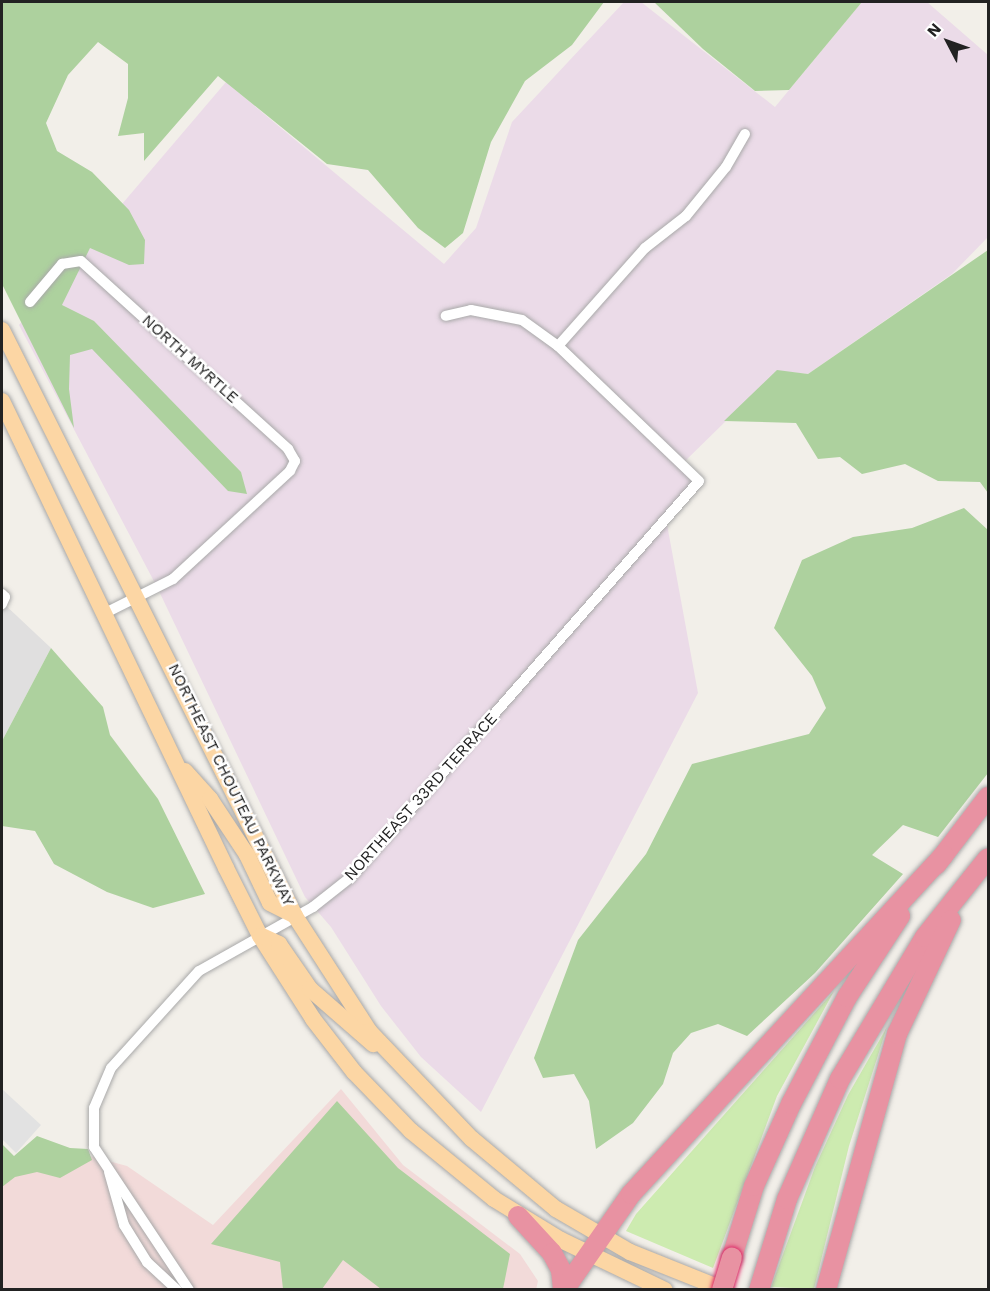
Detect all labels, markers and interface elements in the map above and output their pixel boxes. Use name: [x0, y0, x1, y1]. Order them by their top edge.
north arrow: [918, 12, 978, 72]
text: N: [923, 19, 945, 41]
street label: NORTH MYRTLE: [138, 311, 242, 407]
street label: NORTHEAST CHOUTEAU PARKWAY: [164, 660, 298, 910]
street label: NORTHEAST 33RD TERRACE: [340, 709, 502, 885]

